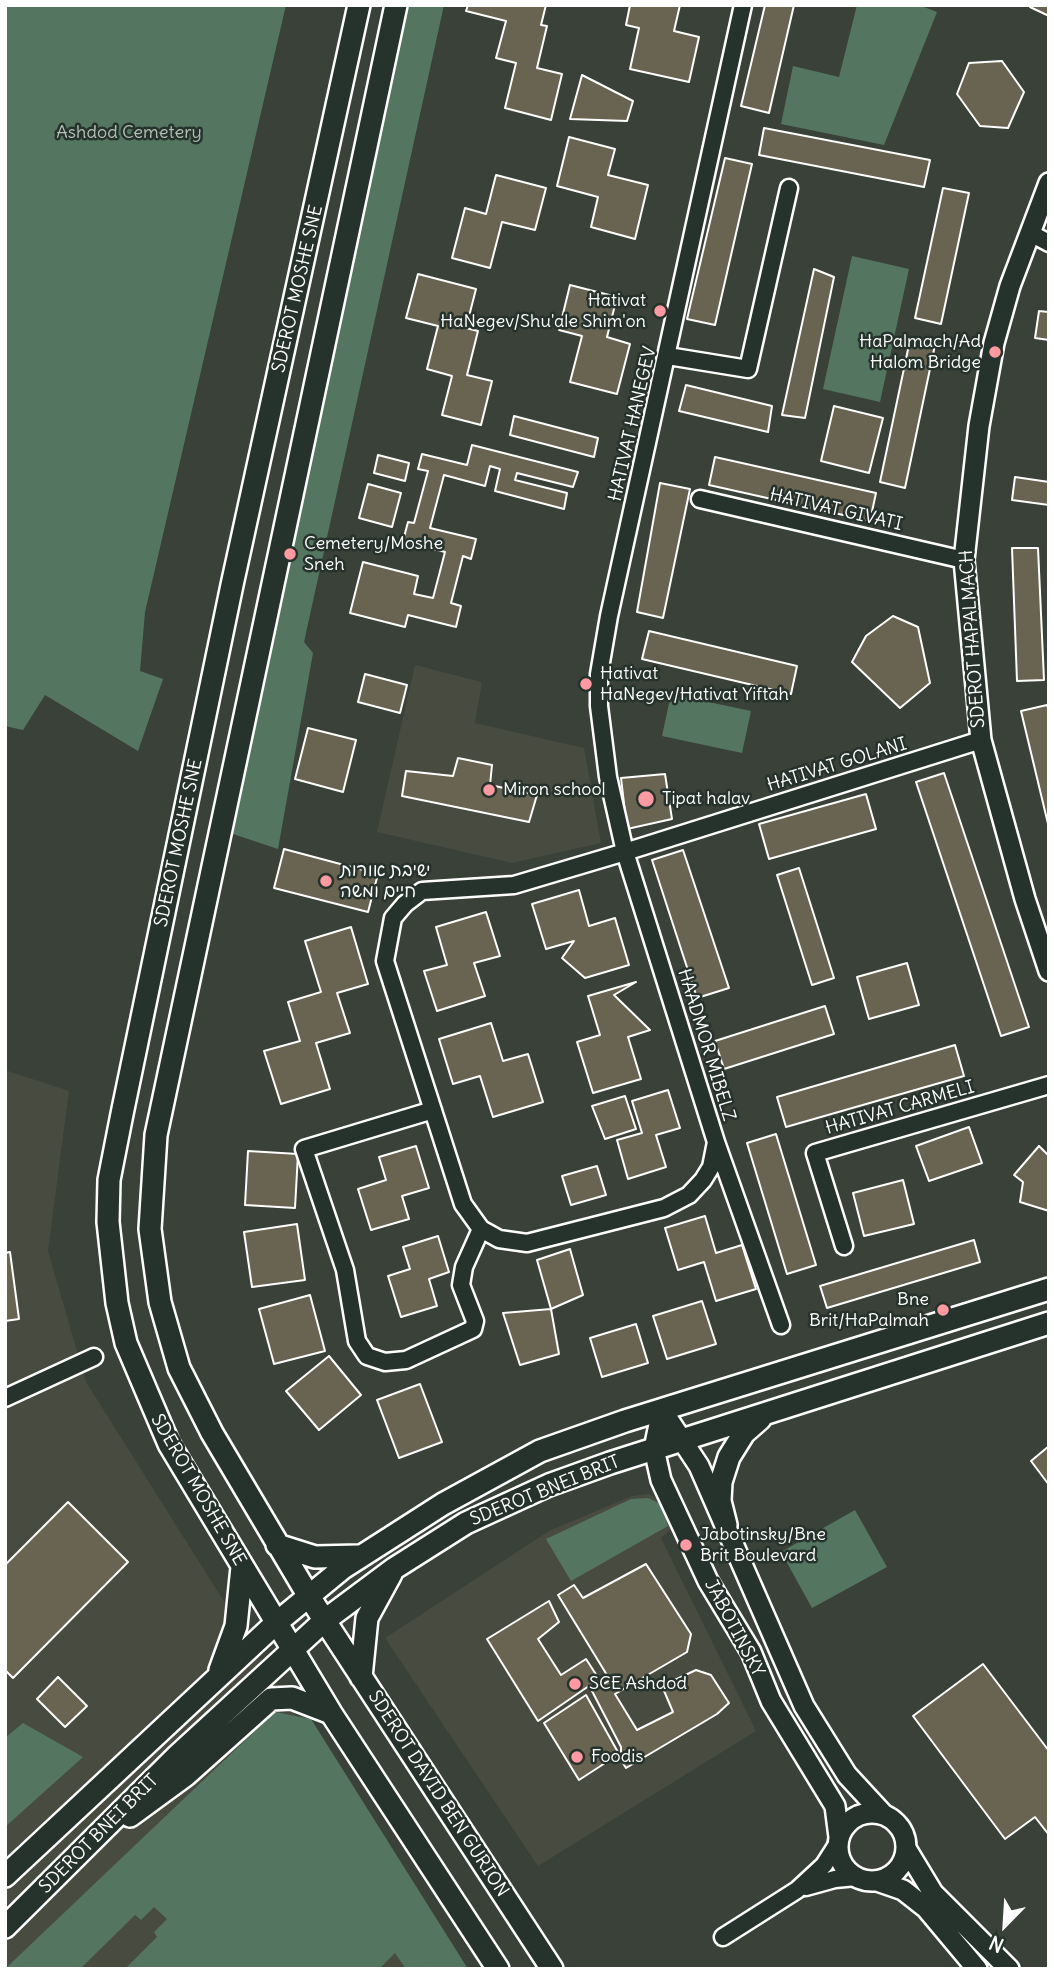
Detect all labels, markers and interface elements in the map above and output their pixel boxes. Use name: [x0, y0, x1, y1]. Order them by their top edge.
park label: Ashdod Cemetery: [56, 122, 202, 144]
street label: SDEROT MOSHE SNE: [268, 203, 328, 375]
place label: Hativat HaNegev/Shu'ale Shim'on: [440, 290, 646, 332]
marker: Hativat HaNegev/Shu'ale Shim'on: [652, 303, 668, 319]
place label: HaPalmach/Ad Halom Bridge: [859, 331, 981, 374]
marker: HaPalmach/Ad Halom Bridge: [987, 344, 1003, 360]
street label: HATIVAT HANEGEV: [605, 345, 661, 503]
street label: HATIVAT GIVATI: [768, 484, 904, 536]
place label: Cemetery/Moshe Sneh: [304, 533, 443, 576]
marker: Cemetery/Moshe Sneh: [282, 546, 298, 562]
street label: SDEROT HAPALMACH: [956, 549, 990, 729]
place label: Hativat HaNegev/Hativat Yiftah: [600, 663, 789, 706]
marker: Hativat HaNegev/Hativat Yiftah: [578, 676, 594, 692]
street label: HATIVAT GOLANI: [765, 734, 909, 796]
street label: SDEROT MOSHE SNE: [151, 757, 207, 929]
place label: Miron school: [503, 779, 606, 801]
marker: Miron school: [481, 782, 497, 798]
place label: Tipat halav: [662, 788, 750, 810]
marker: Tipat halav: [636, 789, 656, 809]
place label: ישיבת אורות חיים ומשה: [340, 860, 431, 903]
marker: ישיבת אורות חיים ומשה: [318, 873, 334, 889]
street label: HAADMOR MIBELZ: [673, 966, 739, 1124]
street label: HATIVAT CARMELI: [823, 1076, 977, 1140]
place label: Bne Brit/HaPalmah: [809, 1289, 929, 1332]
marker: Bne Brit/HaPalmah: [935, 1302, 951, 1318]
street label: SDEROT MOSHE SNE: [146, 1410, 250, 1570]
street label: SDEROT BNEI BRIT: [467, 1451, 623, 1531]
place label: Jabotinsky/Bne Brit Boulevard: [700, 1524, 826, 1566]
marker: Jabotinsky/Bne Brit Boulevard: [678, 1537, 694, 1553]
street label: JABOTINSKY: [699, 1576, 769, 1680]
place label: SCE Ashdod: [589, 1673, 687, 1695]
marker: SCE Ashdod: [567, 1676, 583, 1692]
street label: SDEROT DAVID BEN GURION: [363, 1687, 513, 1901]
place label: Foodis: [591, 1746, 643, 1768]
marker: Foodis: [569, 1749, 585, 1765]
street label: SDEROT BNEI BRIT: [35, 1770, 163, 1898]
north arrow: [970, 1890, 1040, 1960]
text: N: [986, 1931, 1007, 1958]

